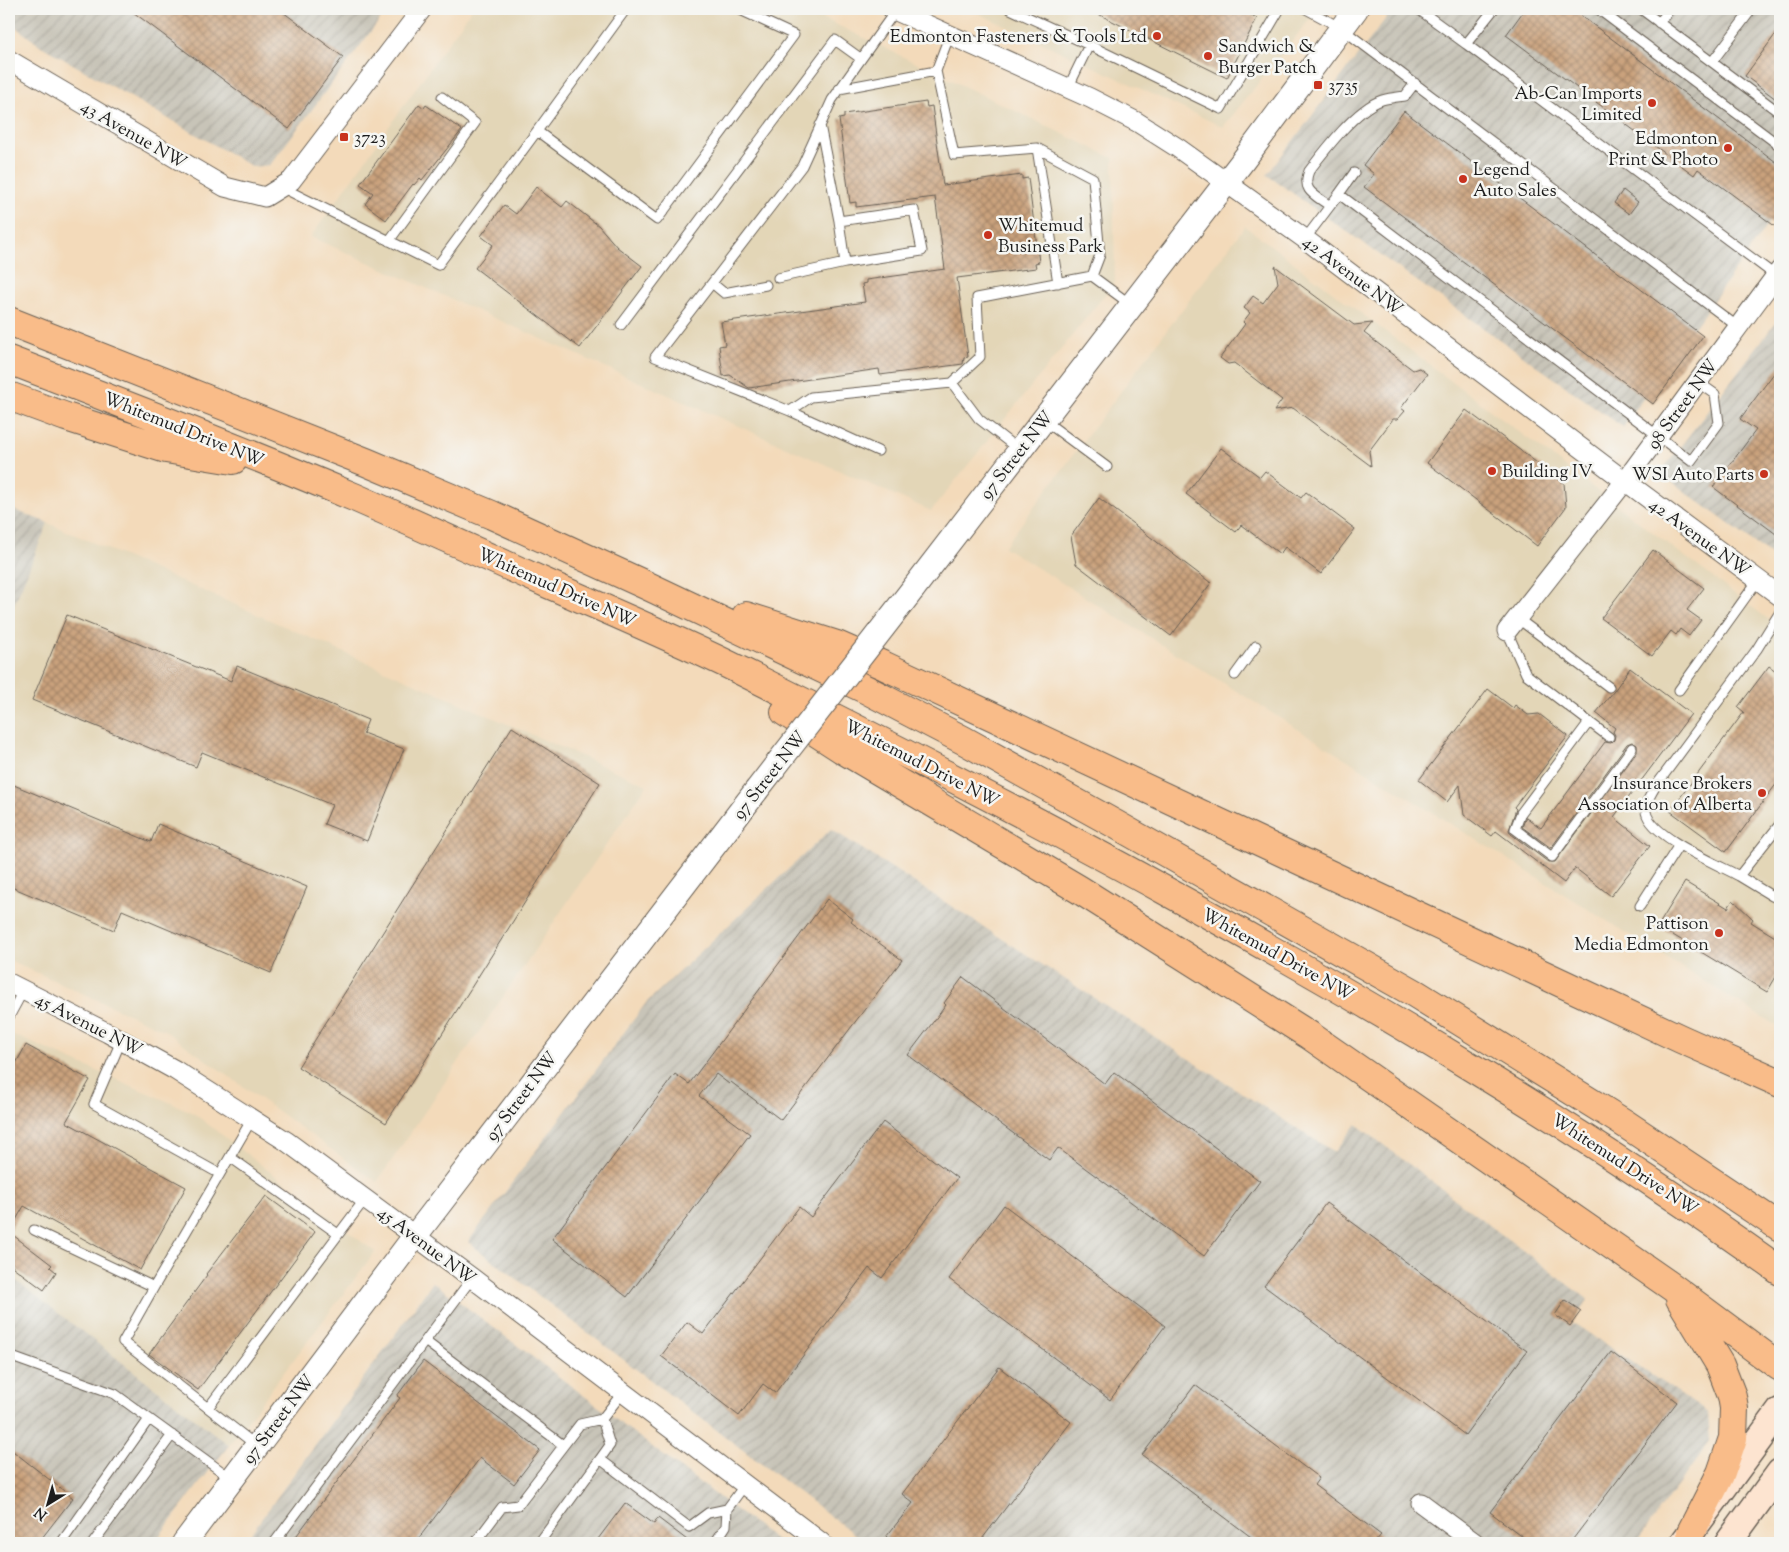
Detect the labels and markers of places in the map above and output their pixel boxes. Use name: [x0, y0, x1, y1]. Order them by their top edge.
place label: Edmonton Fasteners & Tools Ltd: [890, 25, 1147, 51]
marker: Edmonton Fasteners & Tools Ltd: [1151, 30, 1163, 42]
place label: Sandwich & Burger Patch: [1218, 35, 1317, 82]
marker: Sandwich & Burger Patch: [1202, 50, 1214, 62]
place label: 3735: [1328, 74, 1358, 100]
marker: 3735: [1312, 79, 1324, 91]
place label: Ab-Can Imports Limited: [1514, 82, 1642, 129]
marker: Ab-Can Imports Limited: [1646, 97, 1658, 109]
place label: 3723: [354, 126, 386, 152]
place label: Edmonton Print & Photo: [1609, 127, 1718, 174]
marker: 3723: [338, 131, 350, 143]
marker: Edmonton Print & Photo: [1722, 142, 1734, 154]
place label: Legend Auto Sales: [1473, 158, 1557, 205]
marker: Legend Auto Sales: [1457, 173, 1469, 185]
place label: Whitemud Business Park: [998, 214, 1103, 261]
marker: Whitemud Business Park: [982, 229, 994, 241]
place label: Building IV: [1502, 460, 1593, 486]
place label: WSI Auto Parts: [1632, 463, 1754, 489]
marker: Building IV: [1486, 465, 1498, 477]
marker: WSI Auto Parts: [1758, 468, 1770, 480]
place label: Insurance Brokers Association of Alberta: [1577, 772, 1752, 819]
marker: Insurance Brokers Association of Alberta: [1756, 787, 1768, 799]
place label: Pattison Media Edmonton: [1574, 912, 1709, 959]
marker: Pattison Media Edmonton: [1713, 927, 1725, 939]

